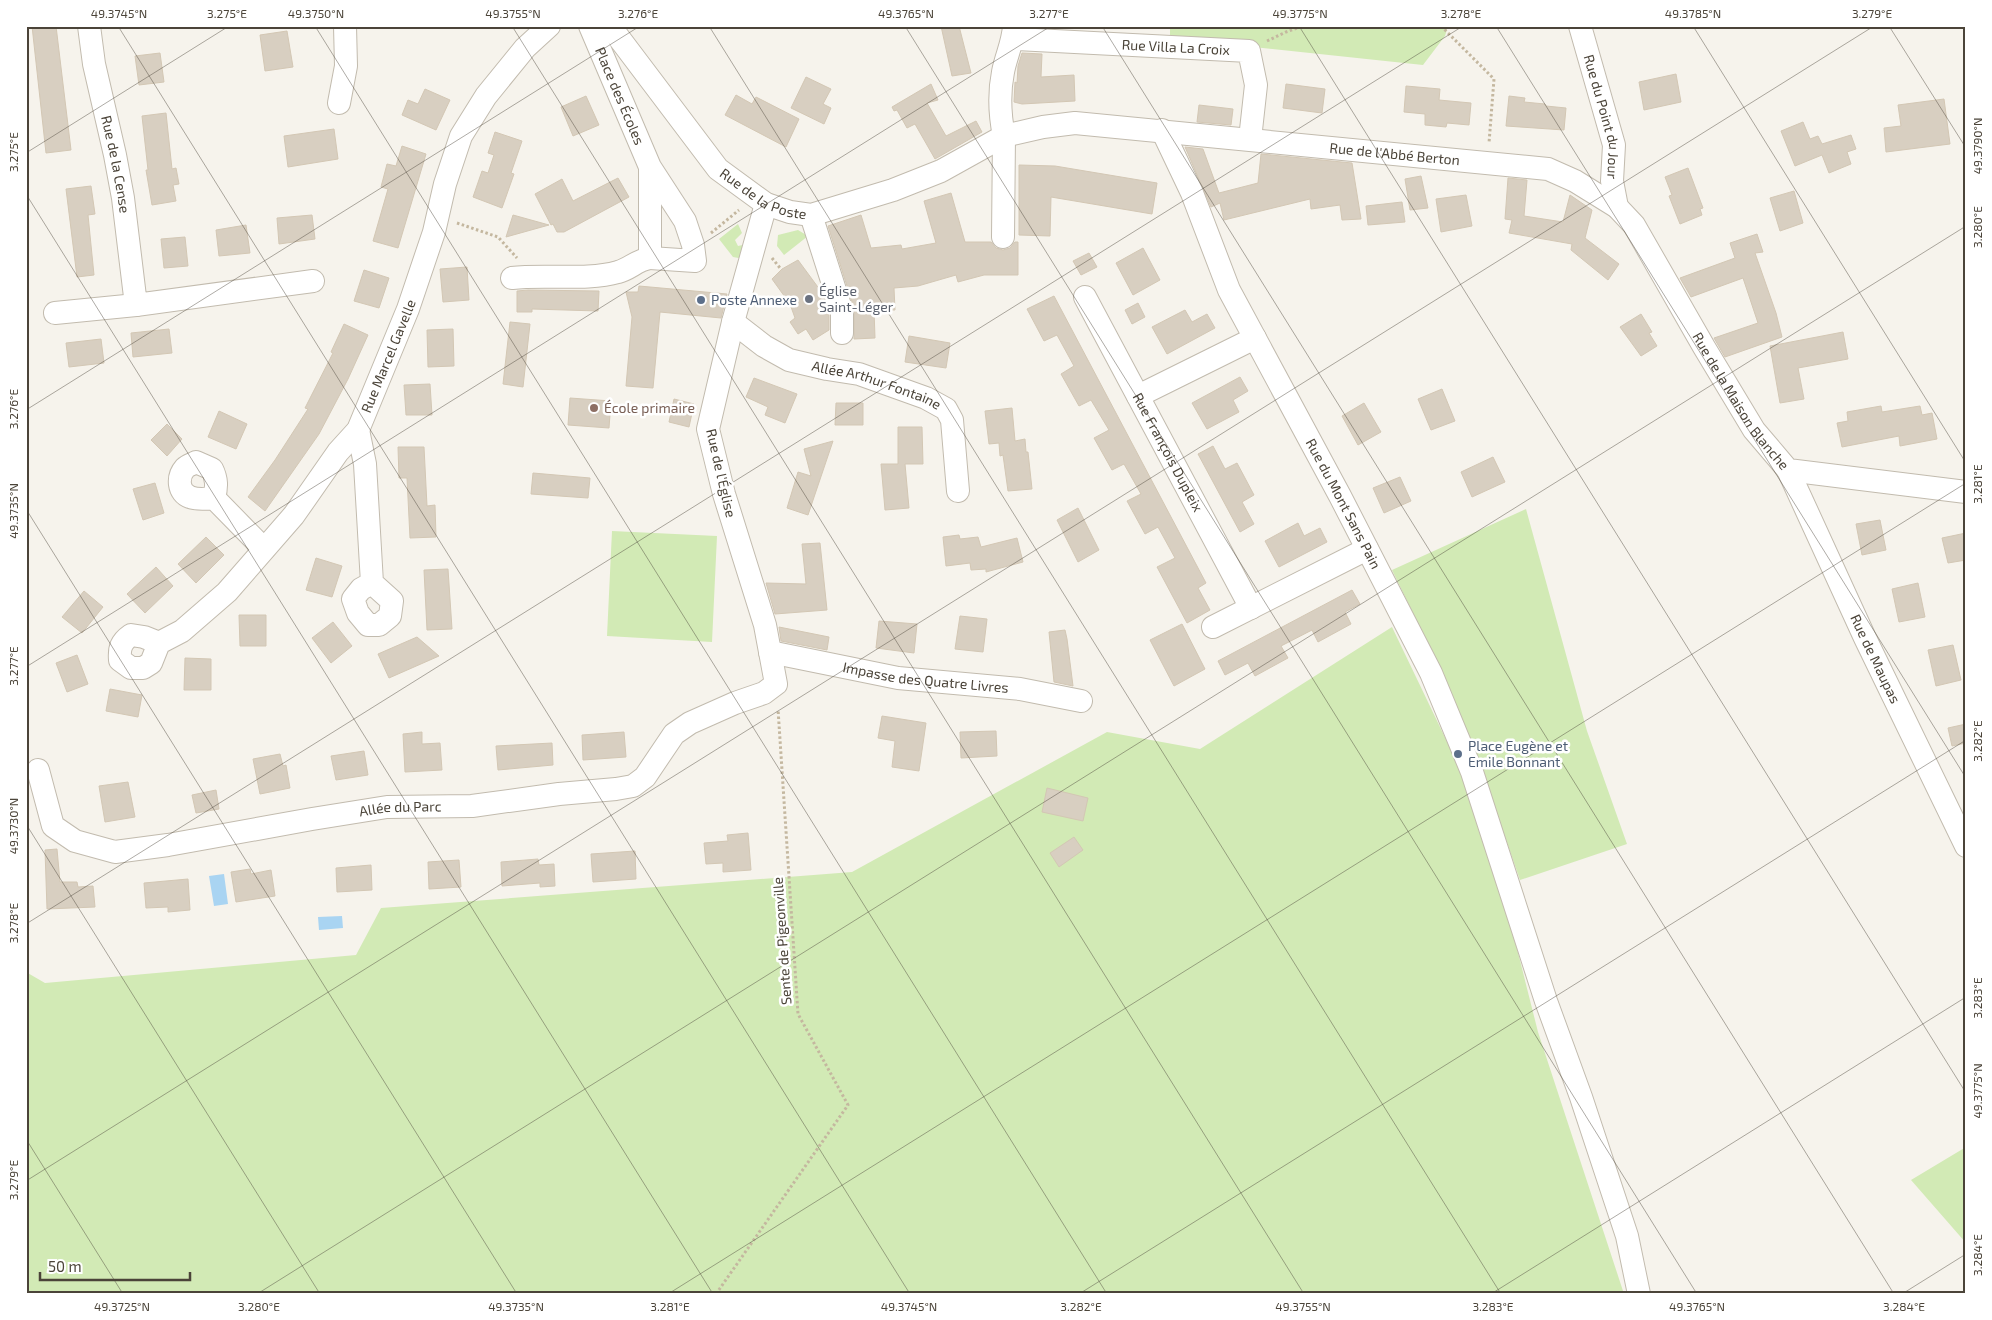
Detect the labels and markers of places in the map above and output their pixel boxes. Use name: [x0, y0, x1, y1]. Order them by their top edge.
place label: Église Saint-Léger: [819, 282, 894, 315]
place label: Poste Annexe: [711, 291, 797, 308]
marker: Église Saint-Léger: [803, 293, 815, 305]
marker: Poste Annexe: [695, 294, 707, 306]
place label: École primaire: [604, 399, 695, 416]
marker: École primaire: [588, 402, 600, 414]
place label: Place Eugène et Emile Bonnant: [1468, 737, 1568, 770]
marker: Place Eugène et Emile Bonnant: [1452, 748, 1464, 760]

